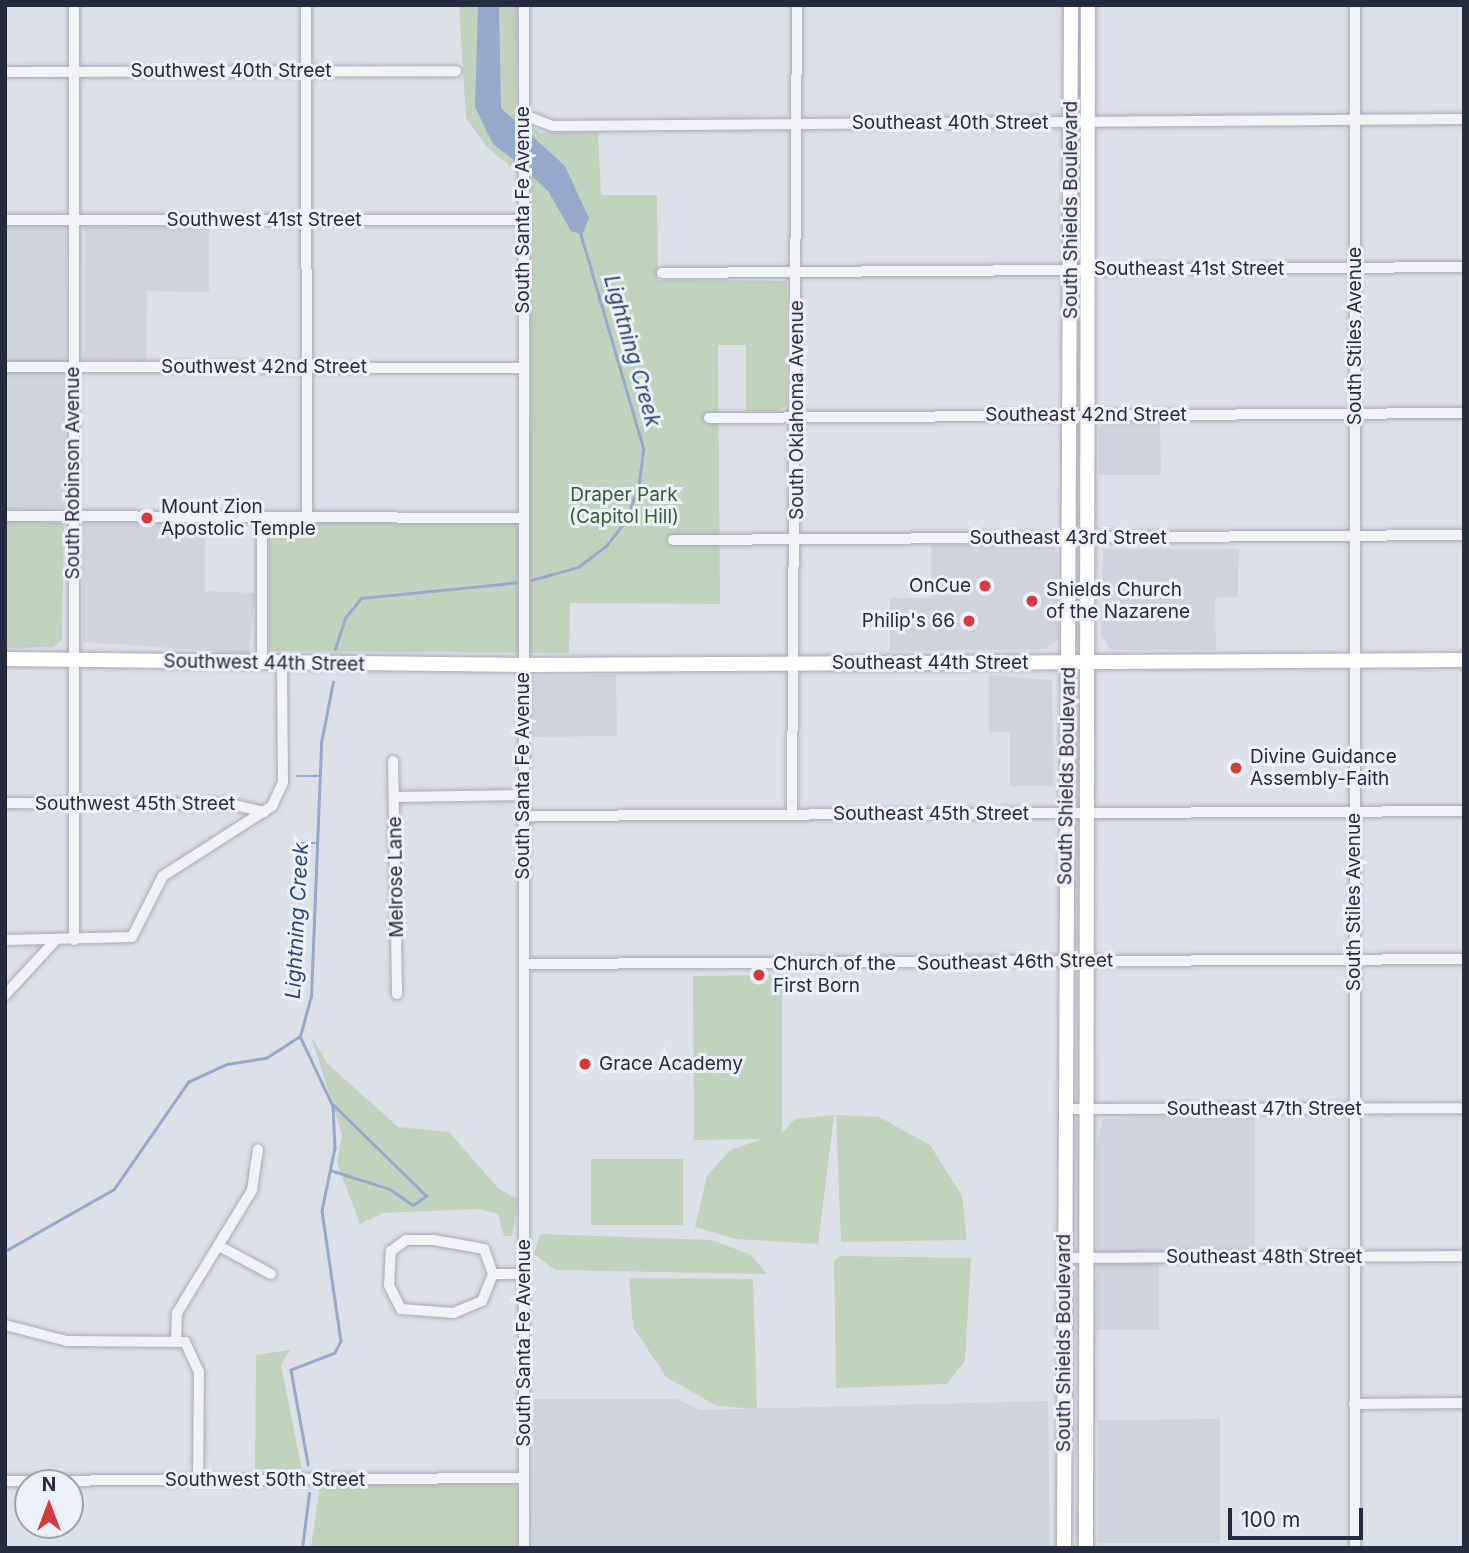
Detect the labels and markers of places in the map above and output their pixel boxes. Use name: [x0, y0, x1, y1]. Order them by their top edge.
place label: Mount Zion Apostolic Temple: [161, 496, 316, 540]
marker: Mount Zion Apostolic Temple: [139, 510, 155, 526]
place label: OnCue: [909, 575, 971, 597]
marker: OnCue: [977, 578, 993, 594]
place label: Shields Church of the Nazarene: [1046, 579, 1190, 623]
marker: Shields Church of the Nazarene: [1024, 593, 1040, 609]
place label: Philip's 66: [862, 610, 955, 632]
marker: Philip's 66: [961, 613, 977, 629]
place label: Divine Guidance Assembly-Faith: [1250, 746, 1397, 790]
marker: Divine Guidance Assembly-Faith: [1228, 760, 1244, 776]
place label: Church of the First Born: [773, 953, 896, 997]
marker: Church of the First Born: [751, 967, 767, 983]
place label: Grace Academy: [599, 1053, 743, 1075]
marker: Grace Academy: [577, 1056, 593, 1072]

